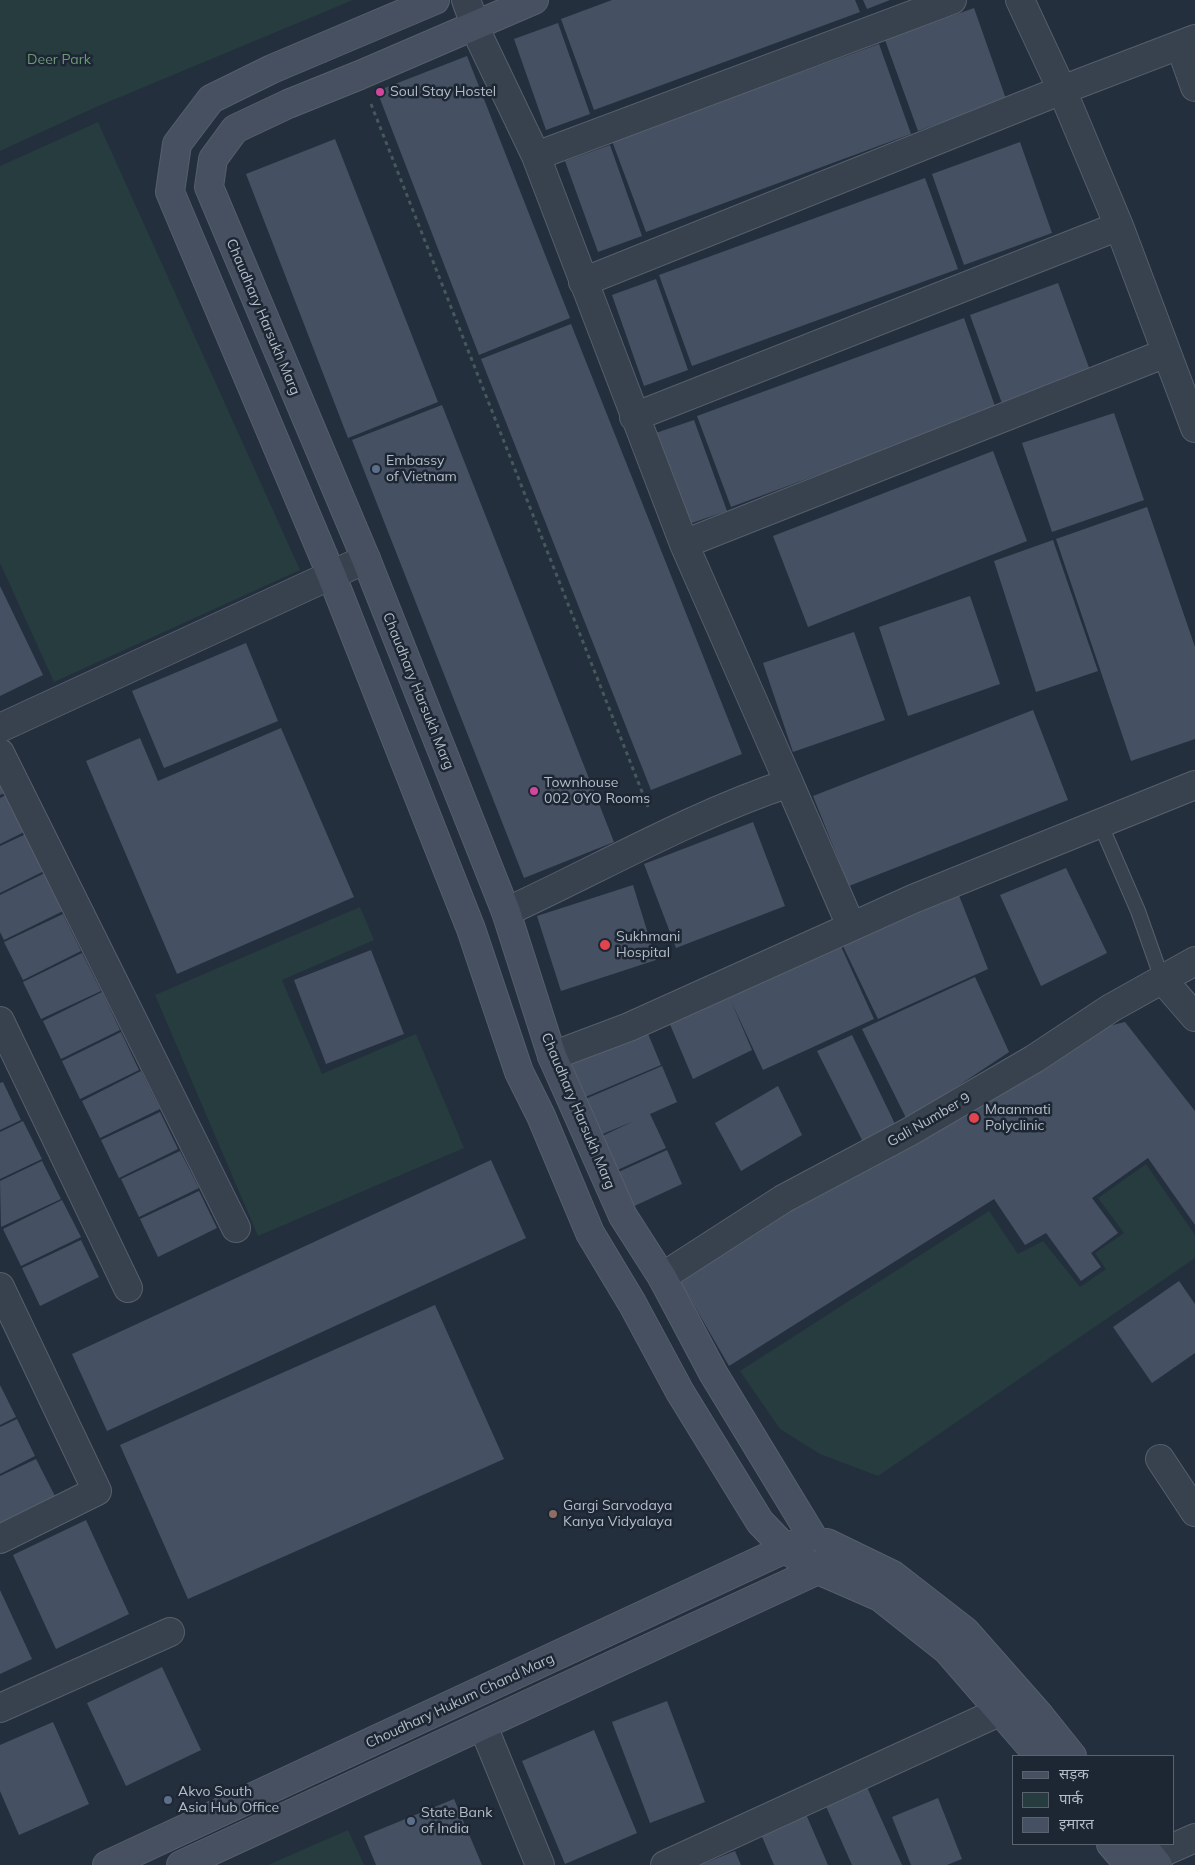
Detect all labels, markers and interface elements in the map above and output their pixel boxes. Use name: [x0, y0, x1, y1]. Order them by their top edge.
park label: Deer Park: [27, 52, 91, 68]
place label: Soul Stay Hostel: [390, 84, 496, 100]
marker: Soul Stay Hostel: [374, 86, 386, 98]
street label: Chaudhary Harsukh Marg: [222, 236, 304, 398]
place label: Embassy of Vietnam: [386, 453, 457, 486]
marker: Embassy of Vietnam: [370, 463, 382, 475]
street label: Chaudhary Harsukh Marg: [379, 610, 457, 772]
place label: Townhouse 002 OYO Rooms: [544, 775, 650, 808]
marker: Townhouse 002 OYO Rooms: [528, 785, 540, 797]
place label: Sukhmani Hospital: [616, 929, 680, 962]
marker: Sukhmani Hospital: [598, 938, 612, 952]
street label: Chaudhary Harsukh Marg: [537, 1030, 619, 1192]
street label: Gali Number 9: [885, 1089, 973, 1151]
place label: Maanmati Polyclinic: [985, 1102, 1051, 1134]
marker: Maanmati Polyclinic: [967, 1111, 981, 1125]
place label: Gargi Sarvodaya Kanya Vidyalaya: [563, 1498, 672, 1530]
marker: Gargi Sarvodaya Kanya Vidyalaya: [547, 1508, 559, 1520]
street label: Choudhary Hukum Chand Marg: [363, 1650, 557, 1752]
legend: [1012, 1755, 1175, 1845]
text: सड़क: [1059, 1764, 1089, 1783]
place label: Akvo South Asia Hub Office: [178, 1784, 279, 1816]
text: पार्क: [1059, 1789, 1083, 1808]
marker: Akvo South Asia Hub Office: [162, 1794, 174, 1806]
place label: State Bank of India: [421, 1805, 492, 1838]
text: इमारत: [1059, 1814, 1094, 1833]
marker: State Bank of India: [405, 1815, 417, 1827]

